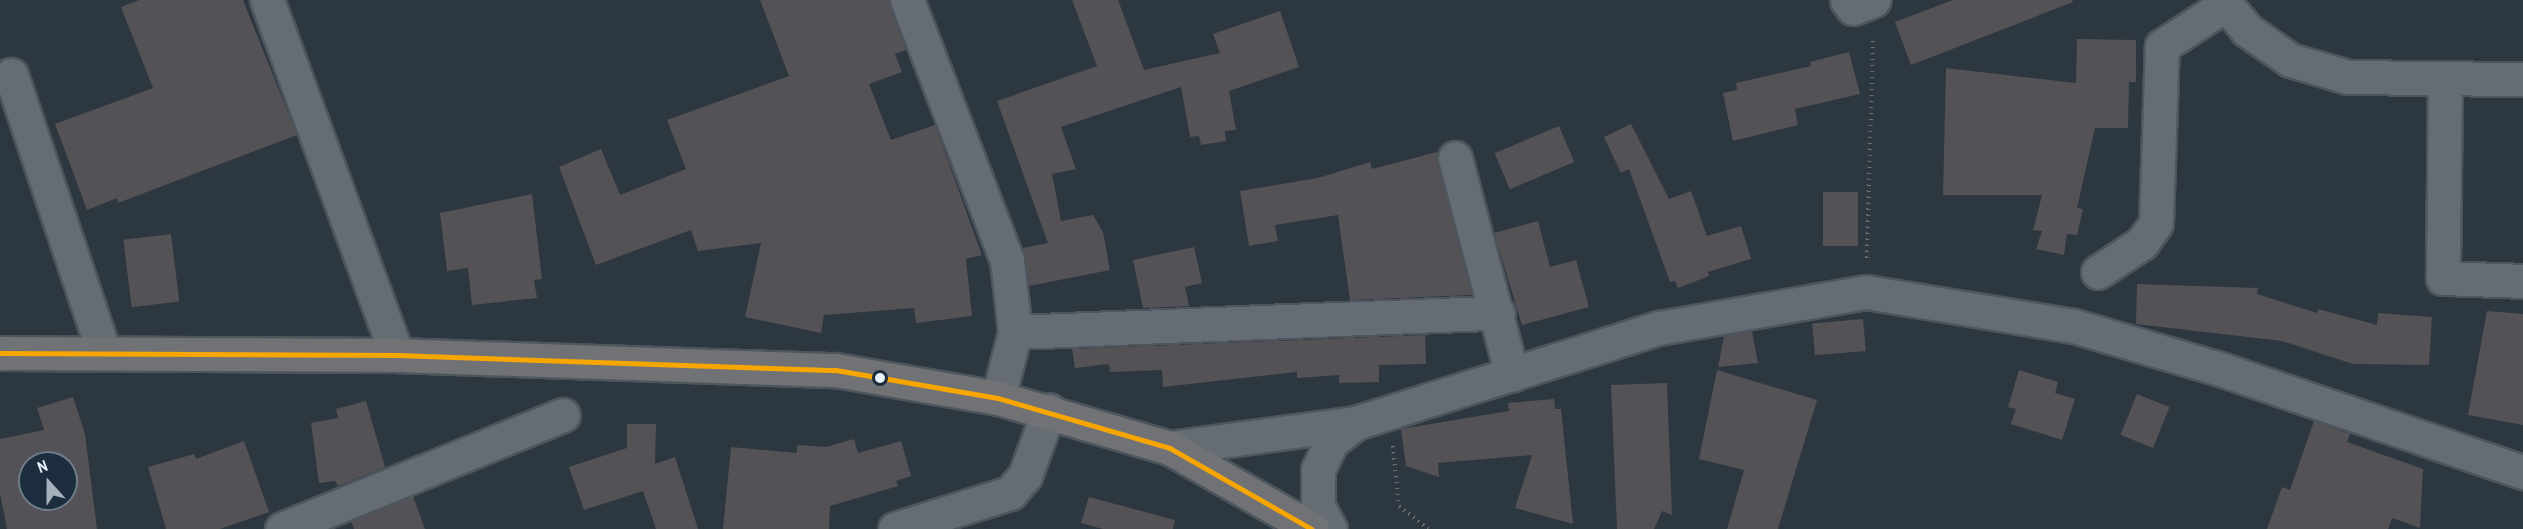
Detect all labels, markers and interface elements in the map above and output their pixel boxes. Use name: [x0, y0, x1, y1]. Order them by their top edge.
unlabelled marker: [874, 372, 886, 384]
north arrow: [18, 451, 78, 511]
text: N: [34, 454, 51, 478]

